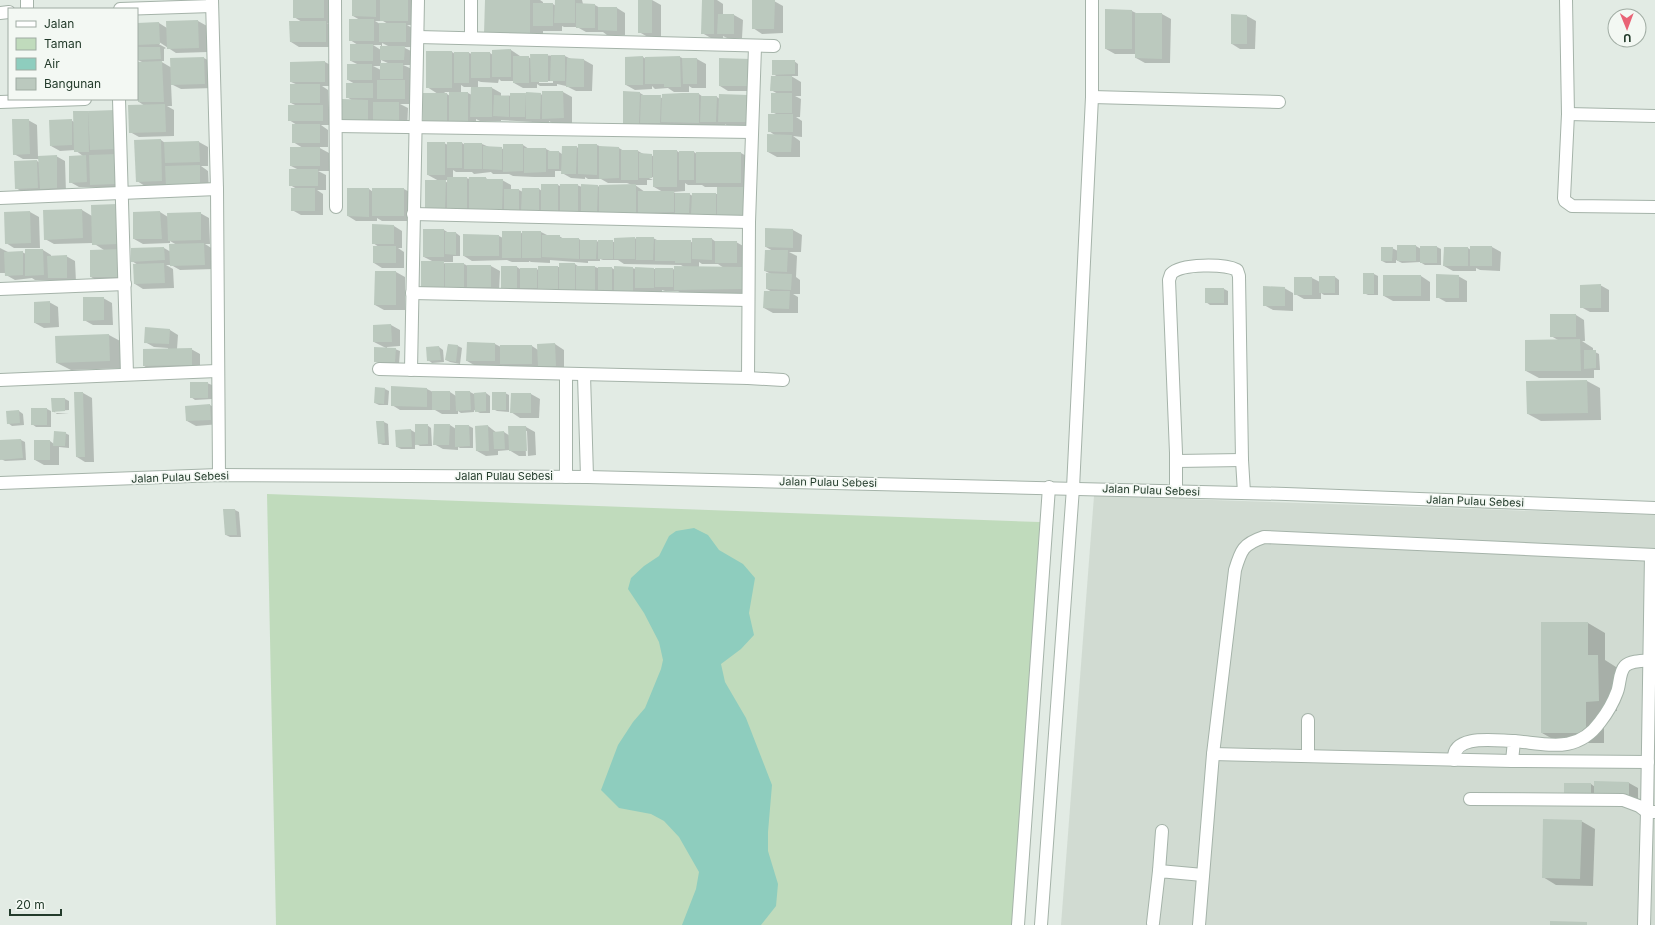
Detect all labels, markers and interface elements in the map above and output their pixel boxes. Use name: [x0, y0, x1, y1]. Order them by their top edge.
legend: [8, 8, 138, 100]
north arrow: [1607, 8, 1647, 48]
text: Jalan: [44, 16, 74, 31]
text: U: [1623, 31, 1631, 45]
text: Taman: [44, 36, 82, 51]
text: Air: [44, 56, 60, 71]
text: Bangunan: [44, 76, 101, 91]
street label: Jalan Pulau Sebesi: [131, 468, 229, 486]
street label: Jalan Pulau Sebesi: [455, 469, 553, 483]
street label: Jalan Pulau Sebesi: [779, 474, 877, 490]
street label: Jalan Pulau Sebesi: [1102, 481, 1200, 499]
street label: Jalan Pulau Sebesi: [1426, 492, 1524, 510]
scale bar: [10, 891, 61, 917]
text: 20 m: [16, 897, 45, 912]

